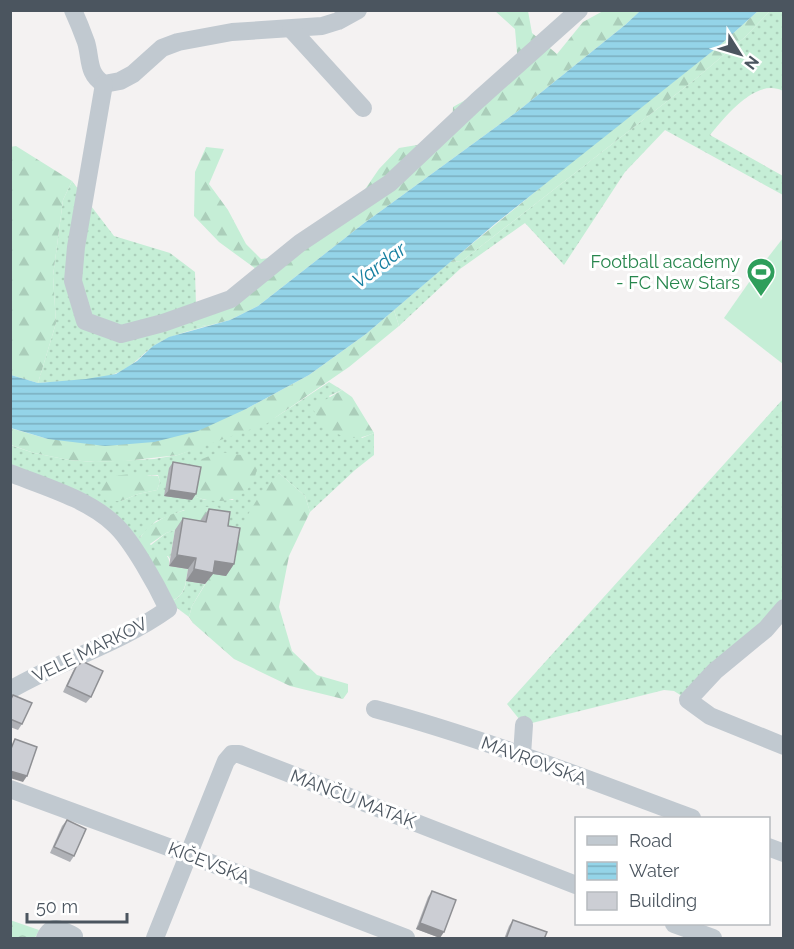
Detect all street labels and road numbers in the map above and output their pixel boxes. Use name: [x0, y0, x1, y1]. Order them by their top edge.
street label: VELE MARKOV: [29, 613, 151, 686]
street label: MAVROVSKA: [479, 732, 590, 789]
street label: MANČU MATAK: [288, 764, 420, 832]
street label: KIČEVSKA: [165, 836, 253, 888]

